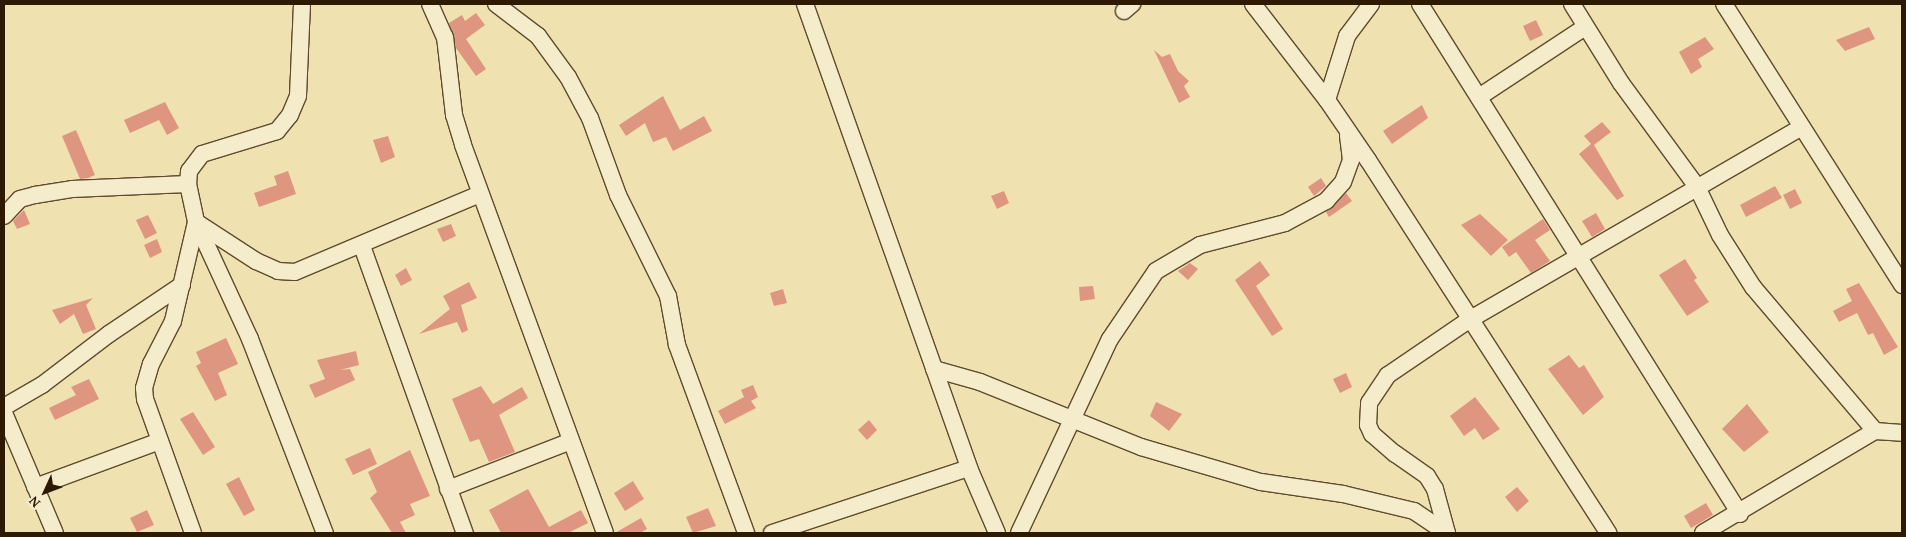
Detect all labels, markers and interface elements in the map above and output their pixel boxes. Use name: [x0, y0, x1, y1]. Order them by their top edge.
north arrow: [20, 467, 70, 517]
text: N: [24, 492, 45, 512]

